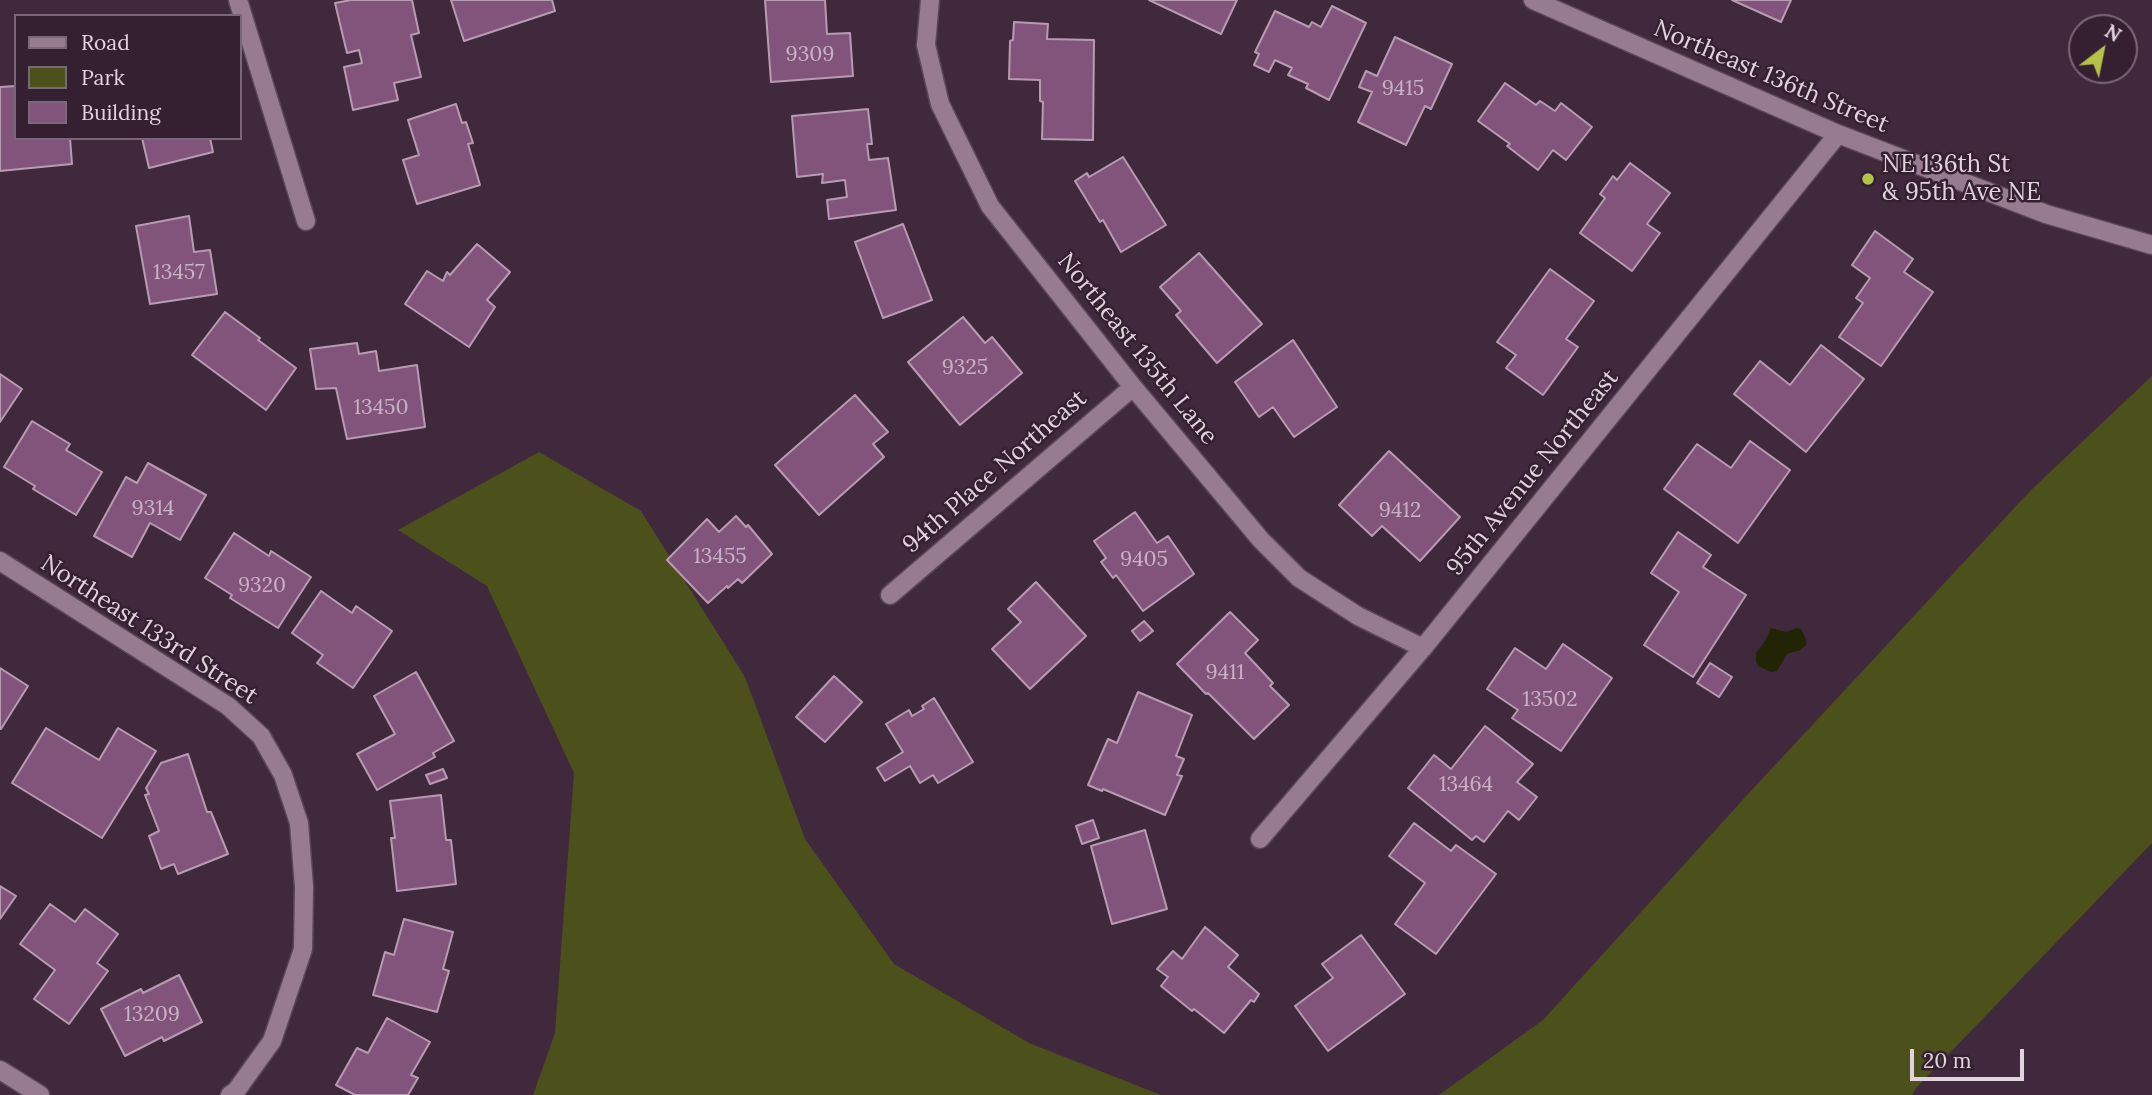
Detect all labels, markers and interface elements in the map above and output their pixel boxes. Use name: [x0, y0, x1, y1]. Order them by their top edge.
legend: [14, 14, 242, 140]
street label: Northeast 136th Street: [1649, 14, 1893, 140]
north arrow: [2068, 14, 2138, 84]
text: N: [2100, 19, 2126, 47]
text: Road: [81, 29, 130, 56]
house number: 9309: [785, 42, 835, 68]
text: Park: [81, 64, 125, 91]
house number: 9415: [1382, 76, 1424, 102]
text: Building: [81, 99, 161, 126]
place label: NE 136th St & 95th Ave NE: [1882, 151, 2041, 207]
marker: NE 136th St & 95th Ave NE: [1860, 171, 1876, 187]
street label: Northeast 135th Lane: [1051, 248, 1223, 450]
house number: 13457: [153, 260, 205, 286]
house number: 9325: [942, 355, 988, 381]
street label: 95th Avenue Northeast: [1441, 364, 1625, 582]
street label: 94th Place Northeast: [897, 384, 1093, 560]
house number: 13450: [353, 395, 409, 421]
house number: 9314: [132, 496, 174, 522]
house number: 9412: [1379, 498, 1421, 524]
house number: 13455: [693, 544, 747, 570]
house number: 9405: [1120, 547, 1168, 573]
street label: Northeast 133rd Street: [35, 549, 263, 711]
house number: 9320: [238, 573, 286, 599]
house number: 9411: [1206, 660, 1244, 686]
house number: 13502: [1523, 687, 1577, 713]
house number: 13464: [1439, 772, 1493, 798]
house number: 13209: [124, 1002, 180, 1028]
scale bar: [1914, 1036, 2028, 1080]
text: 20 m: [1923, 1047, 1972, 1074]

